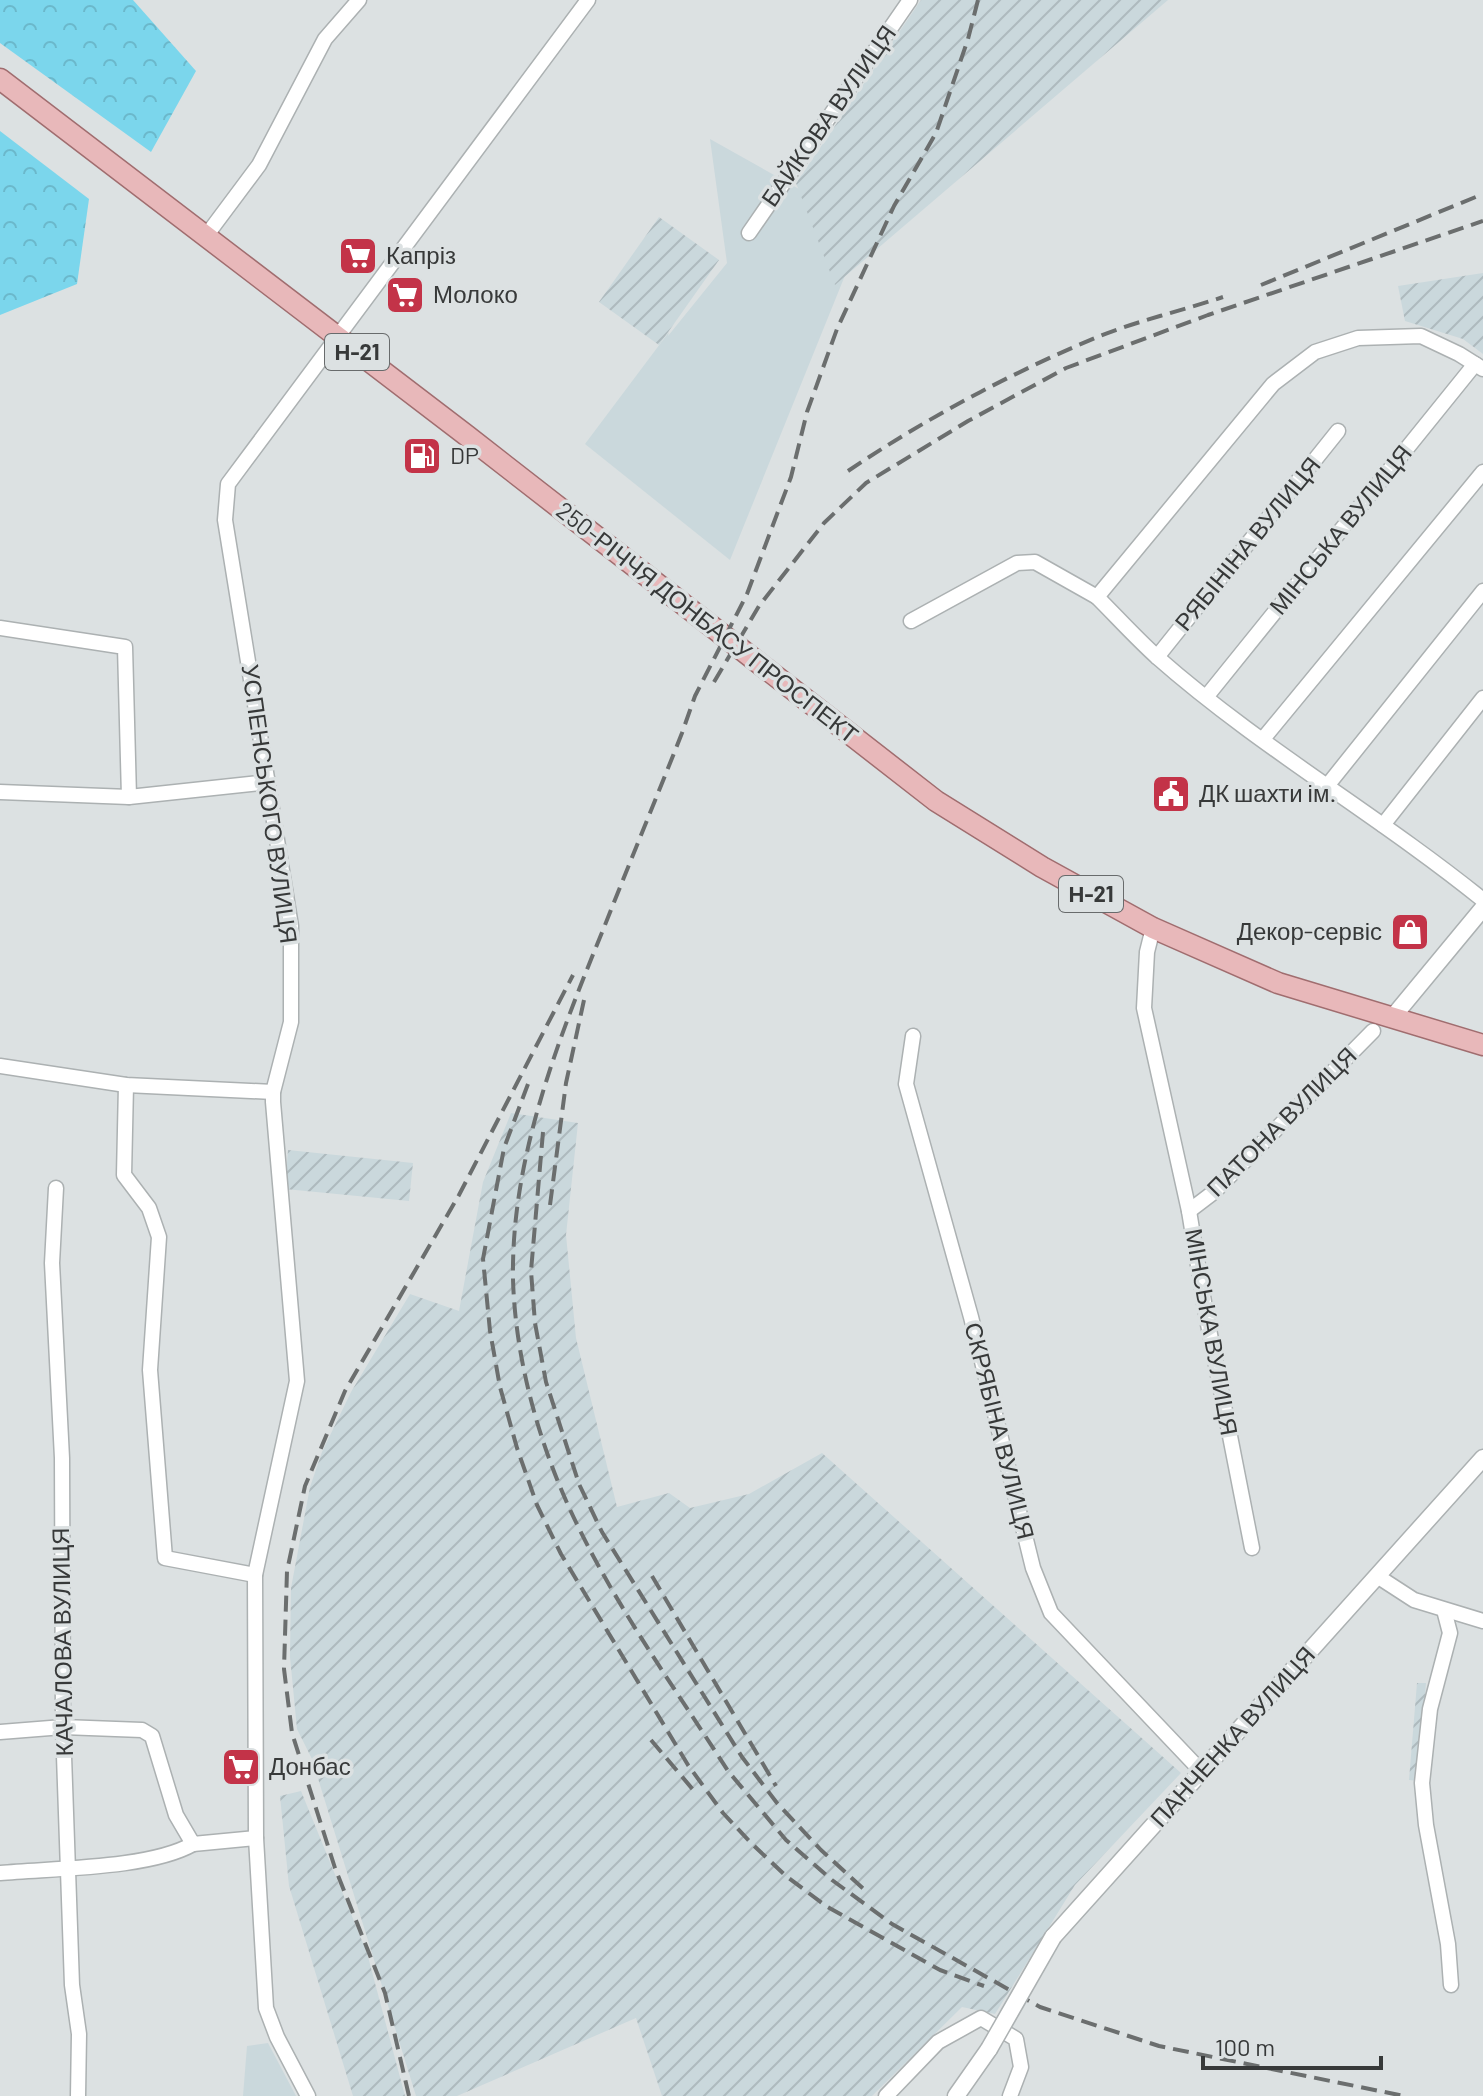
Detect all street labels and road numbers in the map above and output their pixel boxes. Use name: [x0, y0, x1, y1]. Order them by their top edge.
street label: БАЙКОВА ВУЛИЦЯ: [754, 19, 901, 211]
road number: Н-21: [325, 334, 389, 370]
street label: МІНСЬКА ВУЛИЦЯ: [1263, 438, 1417, 620]
street label: РЯБІНІНА ВУЛИЦЯ: [1168, 450, 1326, 636]
street label: 250-РІЧЧЯ ДОНБАСУ ПРОСПЕКТ: [551, 495, 865, 749]
street label: УСПЕНСЬКОГО ВУЛИЦЯ: [237, 662, 304, 945]
road number: Н-21: [1059, 876, 1123, 912]
street label: ПАТОНА ВУЛИЦЯ: [1200, 1040, 1362, 1202]
street label: МІНСЬКА ВУЛИЦЯ: [1180, 1226, 1245, 1437]
street label: СКРЯБІНА ВУЛИЦЯ: [959, 1319, 1041, 1542]
street label: КАЧАЛОВА ВУЛИЦЯ: [45, 1527, 78, 1757]
street label: ПАНЧЕНКА ВУЛИЦЯ: [1143, 1640, 1320, 1832]

